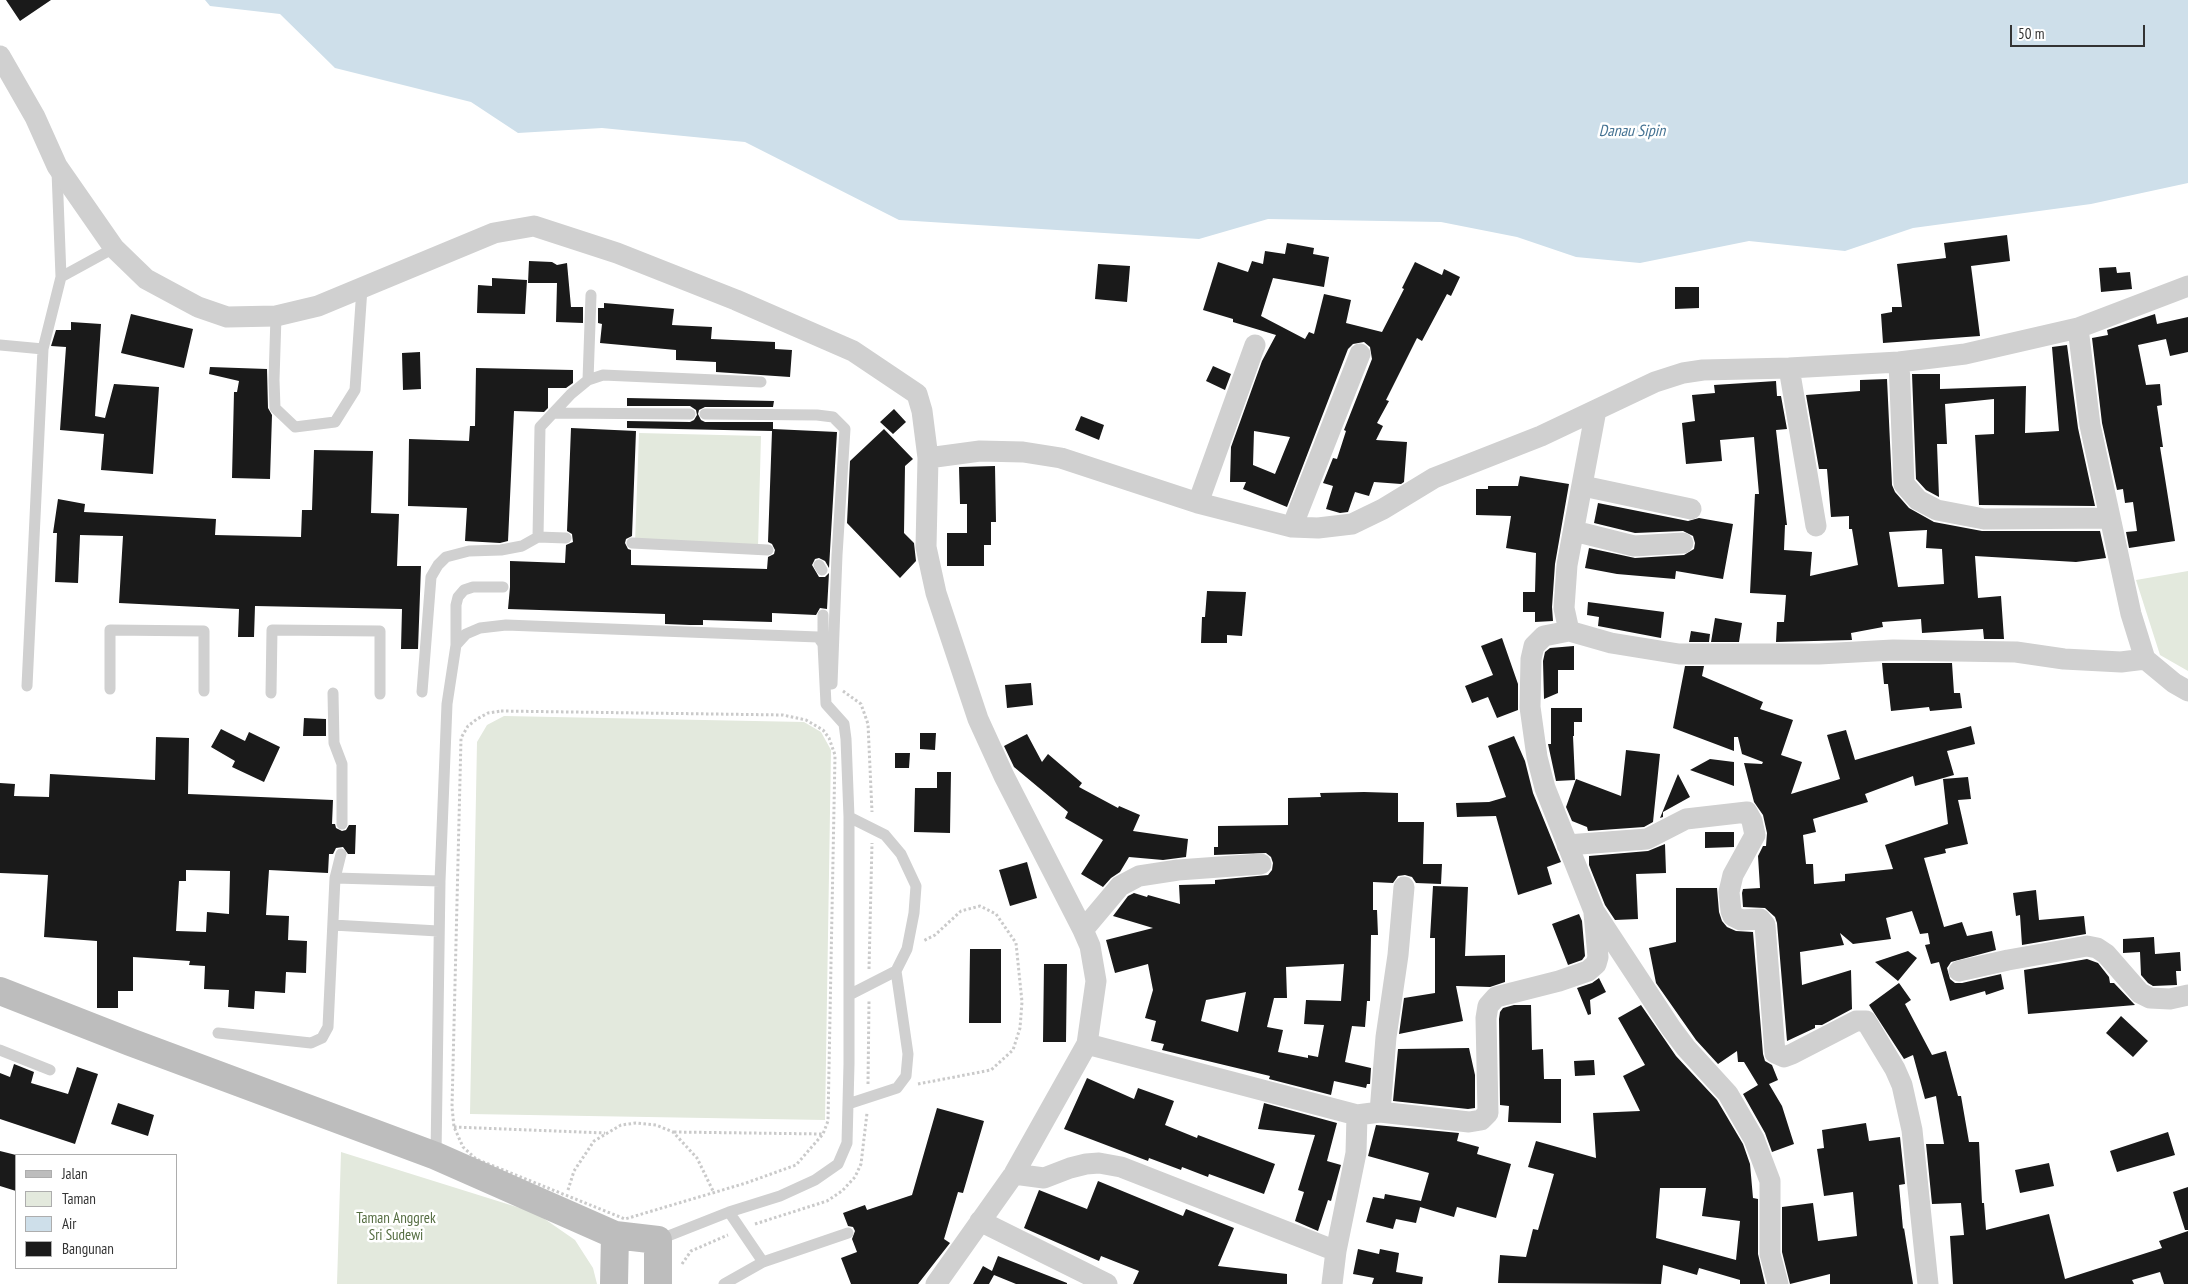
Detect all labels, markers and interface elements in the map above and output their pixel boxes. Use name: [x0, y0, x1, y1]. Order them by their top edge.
scale bar: [2013, 15, 2148, 47]
text: 50 m: [2018, 24, 2044, 43]
water label: Danau Sipin: [1599, 121, 1665, 141]
legend: [15, 1154, 178, 1269]
text: Jalan: [62, 1164, 88, 1183]
text: Taman: [62, 1189, 96, 1208]
park label: Taman Anggrek Sri Sudewi: [356, 1210, 436, 1245]
text: Air: [62, 1214, 76, 1233]
text: Bangunan: [62, 1239, 114, 1258]

